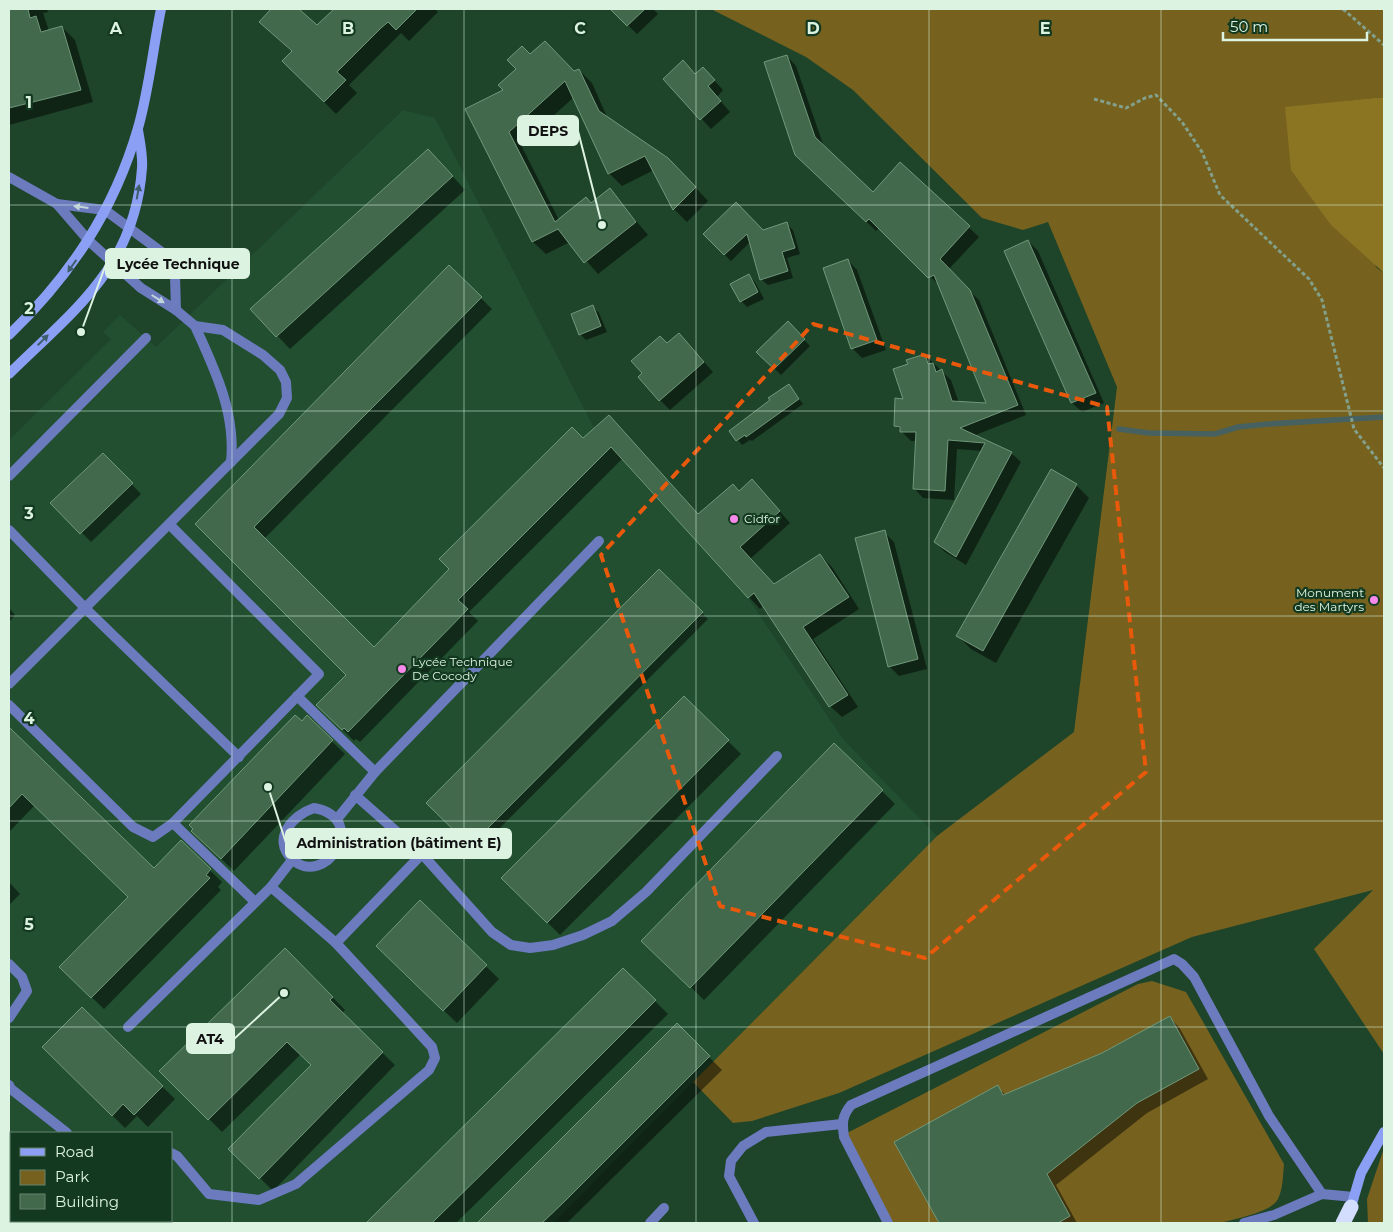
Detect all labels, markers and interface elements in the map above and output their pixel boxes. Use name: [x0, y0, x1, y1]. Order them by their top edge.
scale bar: [1223, 10, 1367, 42]
text: 50 m: [1230, 17, 1268, 36]
text: A: [109, 19, 123, 38]
text: B: [342, 19, 354, 38]
text: C: [574, 19, 586, 38]
text: D: [806, 19, 820, 38]
text: E: [1040, 19, 1050, 38]
text: 1: [26, 93, 32, 112]
callout: DEPS: [518, 116, 578, 145]
text: DEPS: [528, 122, 568, 140]
one-way arrow: [134, 185, 142, 200]
one-way arrow: [73, 203, 89, 211]
callout: Lycée Technique: [106, 249, 249, 278]
text: Lycée Technique: [116, 255, 240, 273]
one-way arrow: [67, 259, 77, 273]
one-way arrow: [152, 294, 165, 303]
text: 2: [24, 299, 34, 318]
one-way arrow: [37, 334, 49, 346]
text: 3: [23, 504, 34, 523]
place label: Cidfor: [744, 511, 780, 526]
marker: Cidfor: [728, 513, 740, 525]
place label: Monument des Martyrs: [1294, 585, 1364, 614]
marker: Monument des Martyrs: [1368, 594, 1380, 606]
place label: Lycée Technique De Cocody: [412, 654, 513, 683]
marker: Lycée Technique De Cocody: [396, 663, 408, 675]
text: 4: [23, 709, 35, 728]
callout: Administration (bâtiment E): [286, 829, 511, 858]
text: Administration (bâtiment E): [295, 834, 502, 852]
text: 5: [24, 915, 34, 934]
callout: AT4: [187, 1024, 234, 1053]
text: AT4: [195, 1030, 224, 1048]
legend: [10, 1132, 172, 1222]
text: Road: [55, 1142, 94, 1161]
text: Park: [55, 1167, 89, 1186]
text: Building: [55, 1192, 119, 1211]

